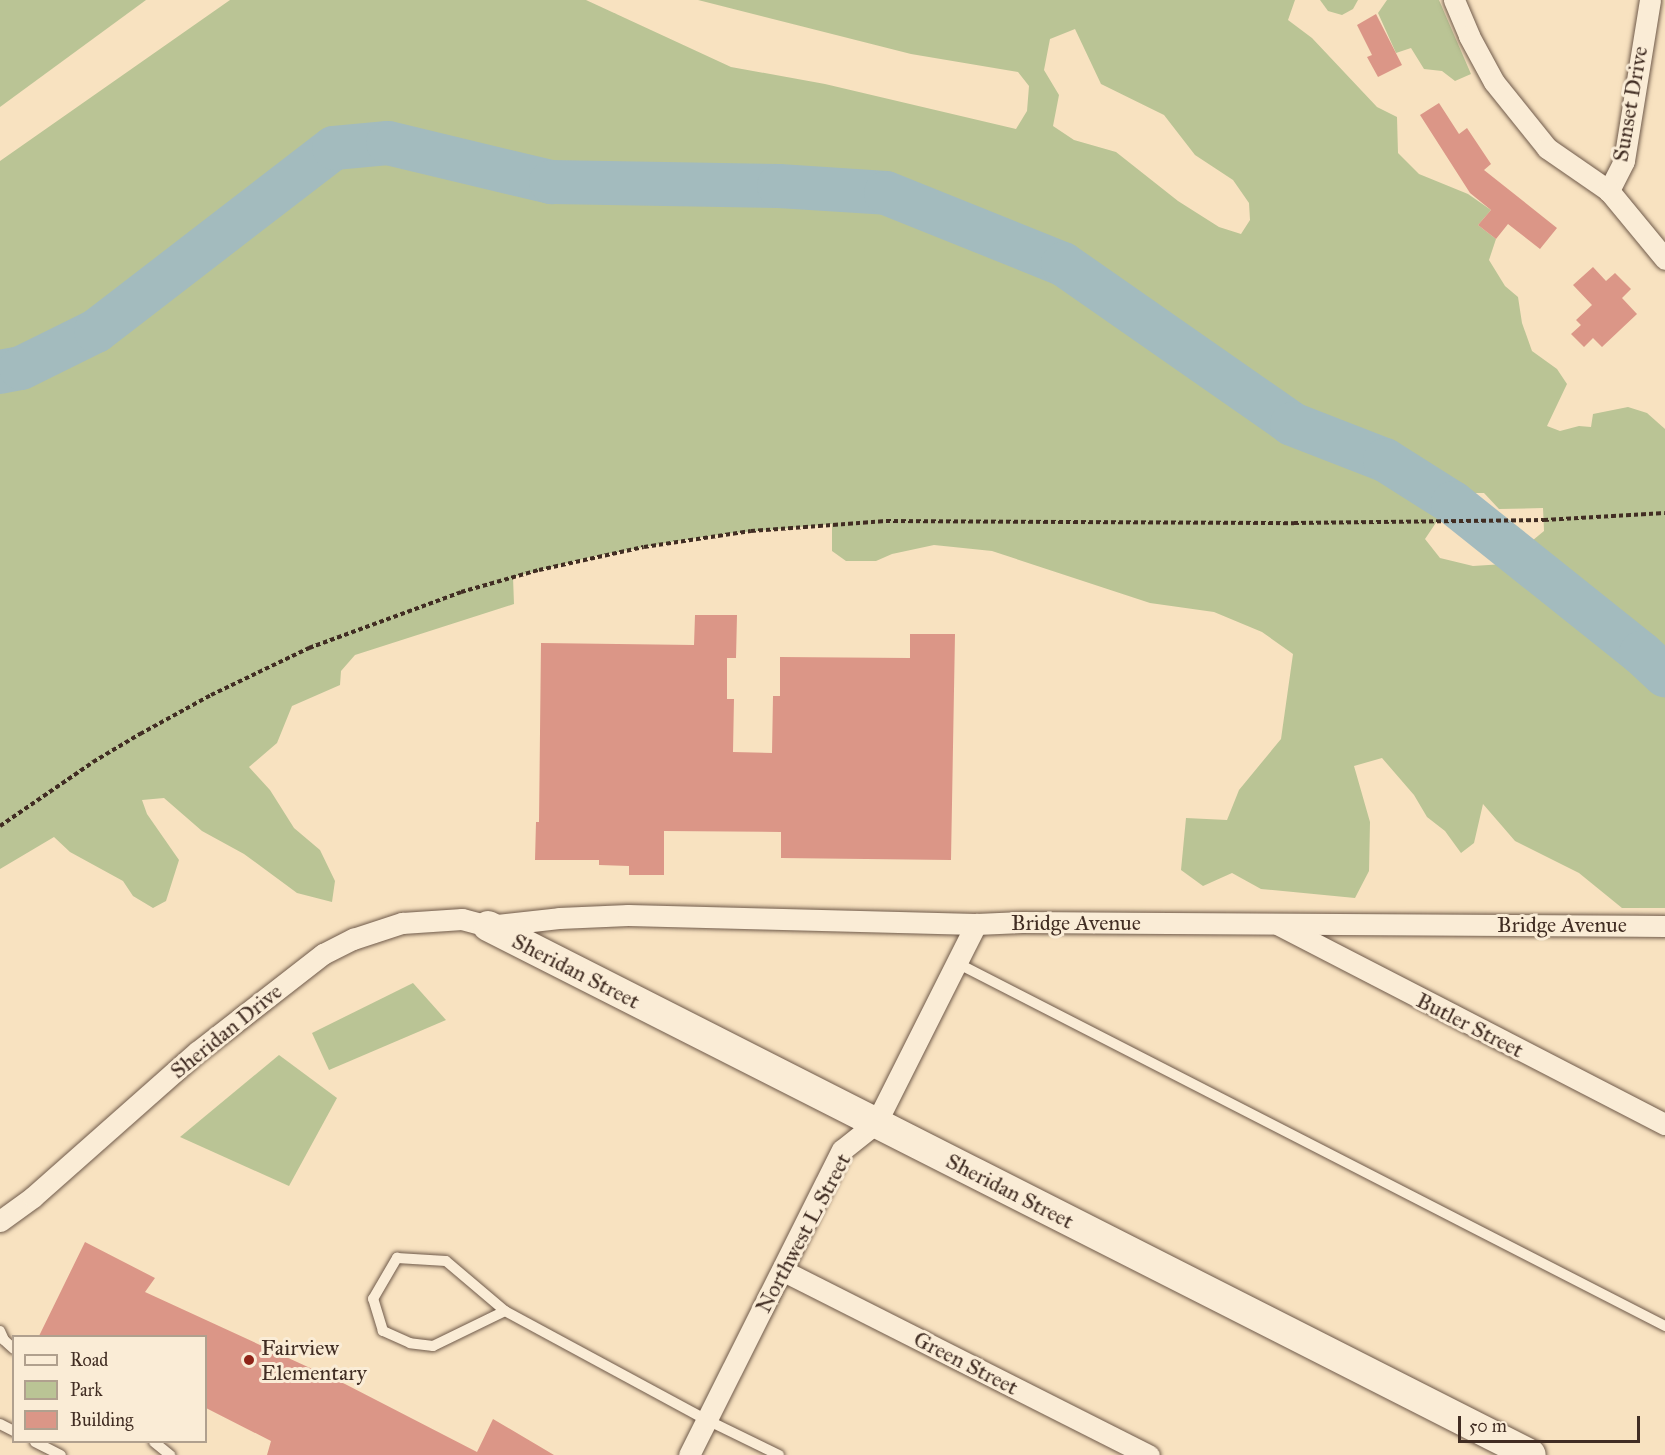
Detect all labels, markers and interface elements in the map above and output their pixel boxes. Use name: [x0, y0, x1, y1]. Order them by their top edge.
street label: Sunset Drive: [1607, 44, 1653, 164]
street label: Bridge Avenue: [1011, 910, 1141, 936]
street label: Bridge Avenue: [1497, 912, 1627, 938]
street label: Sheridan Street: [508, 928, 644, 1014]
street label: Sheridan Drive: [165, 978, 287, 1084]
street label: Butler Street: [1412, 987, 1528, 1063]
street label: Sheridan Street: [942, 1148, 1078, 1234]
street label: Northwest L Street: [750, 1149, 856, 1317]
street label: Green Street: [909, 1325, 1023, 1401]
place label: Fairview Elementary: [261, 1334, 367, 1386]
legend: [12, 1335, 207, 1443]
text: Road: [70, 1349, 108, 1371]
marker: Fairview Elementary: [242, 1353, 256, 1367]
text: Park: [70, 1379, 103, 1401]
scale bar: [1461, 1404, 1642, 1442]
text: Building: [70, 1409, 133, 1431]
text: 50 m: [1469, 1415, 1507, 1437]

